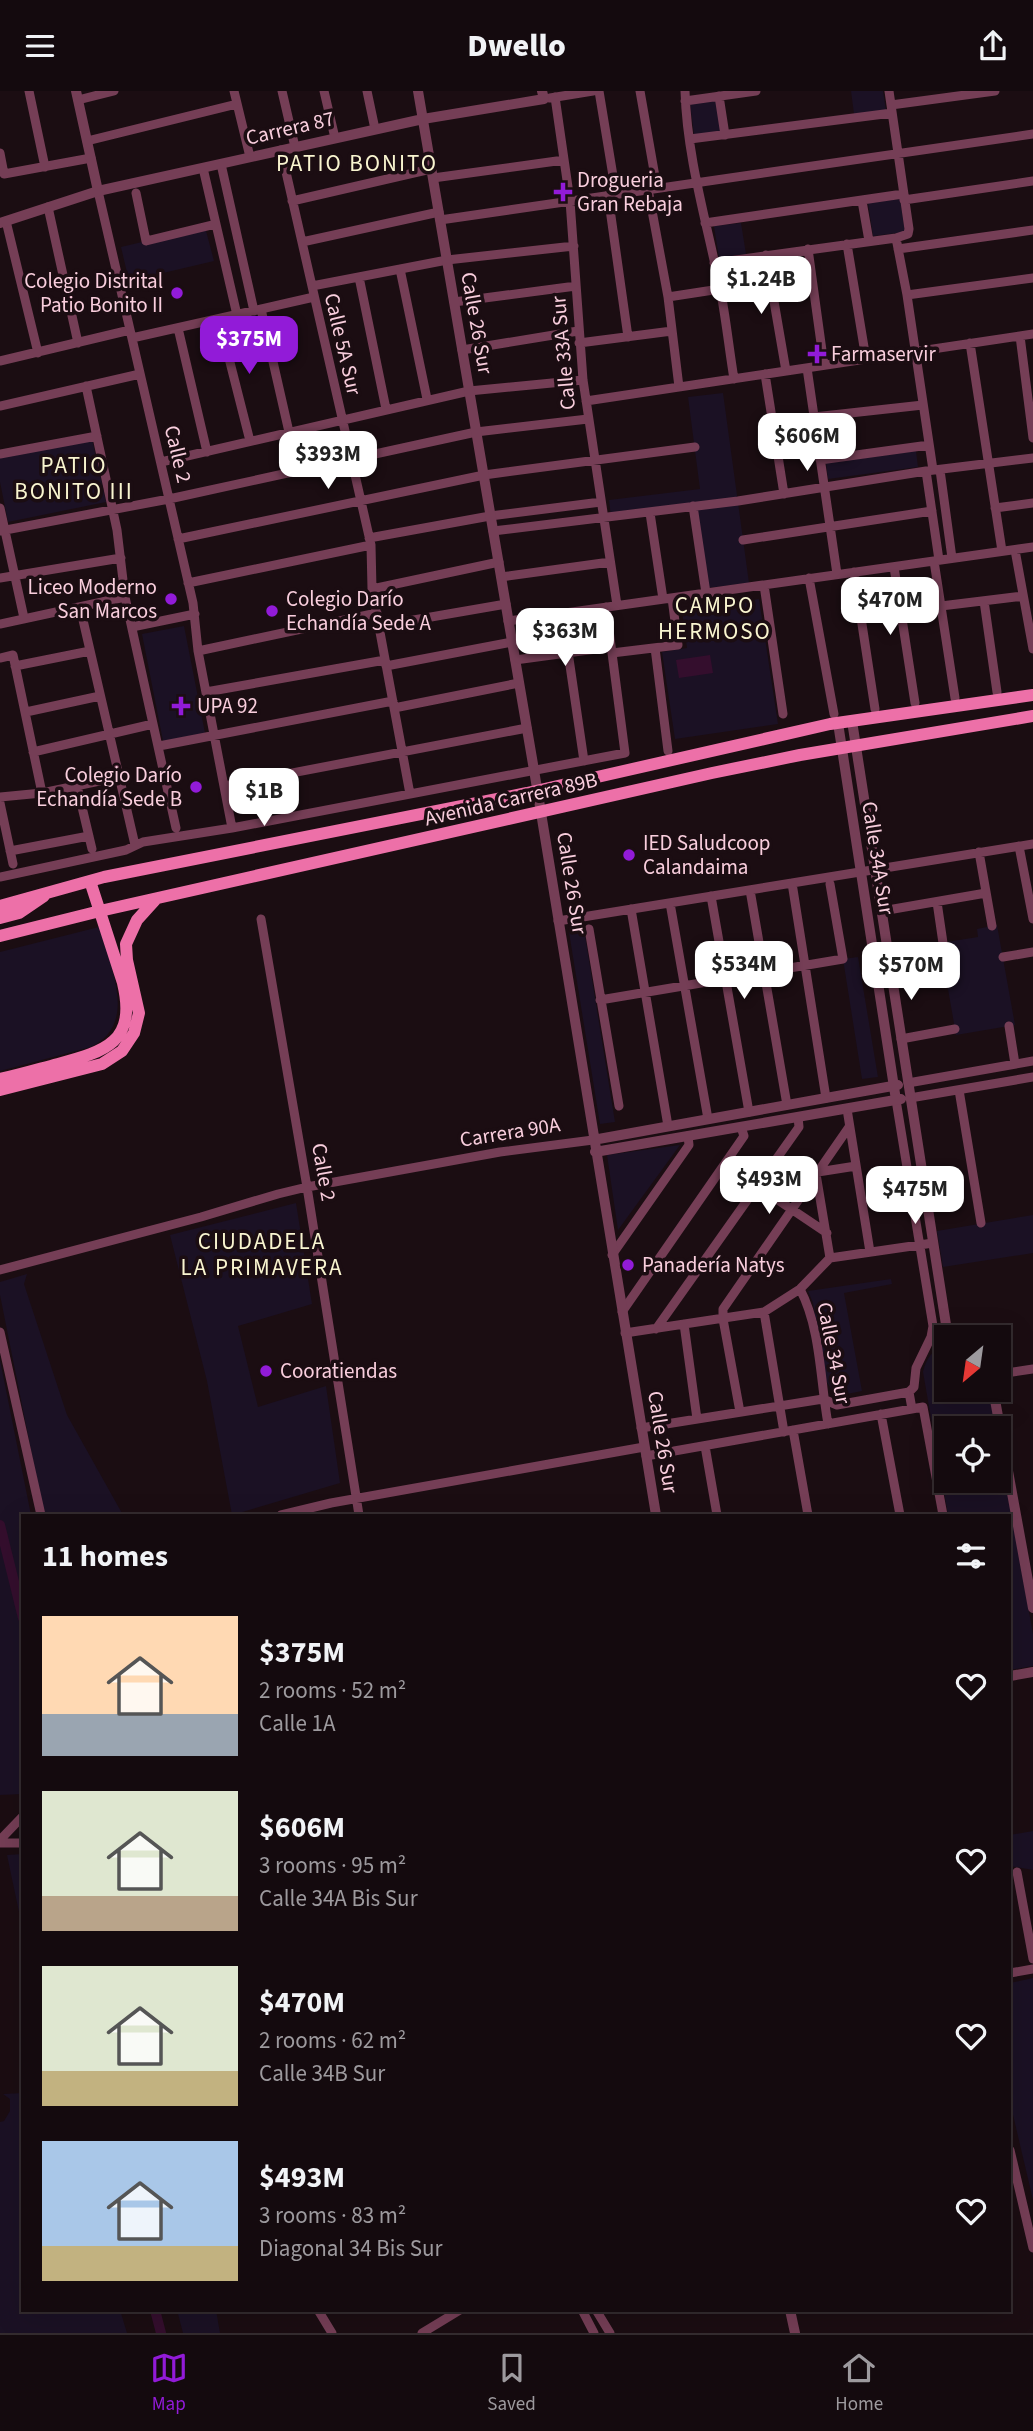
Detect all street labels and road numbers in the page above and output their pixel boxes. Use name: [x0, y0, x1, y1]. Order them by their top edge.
street label: Carrera 87: [243, 103, 337, 153]
street label: Calle 26 Sur: [453, 270, 501, 377]
street label: Calle 5A Sur: [317, 290, 369, 399]
street label: Calle 33A Sur: [543, 294, 583, 411]
street label: Calle 2: [157, 422, 199, 486]
street label: Avenida Carrera 89B: [422, 765, 600, 833]
street label: Calle 34A Sur: [854, 799, 902, 917]
street label: Calle 26 Sur: [549, 830, 595, 937]
street label: Carrera 90A: [458, 1109, 563, 1155]
street label: Calle 2: [304, 1141, 344, 1203]
street label: Calle 34 Sur: [809, 1300, 859, 1407]
street label: Calle 26 Sur: [640, 1389, 686, 1496]

